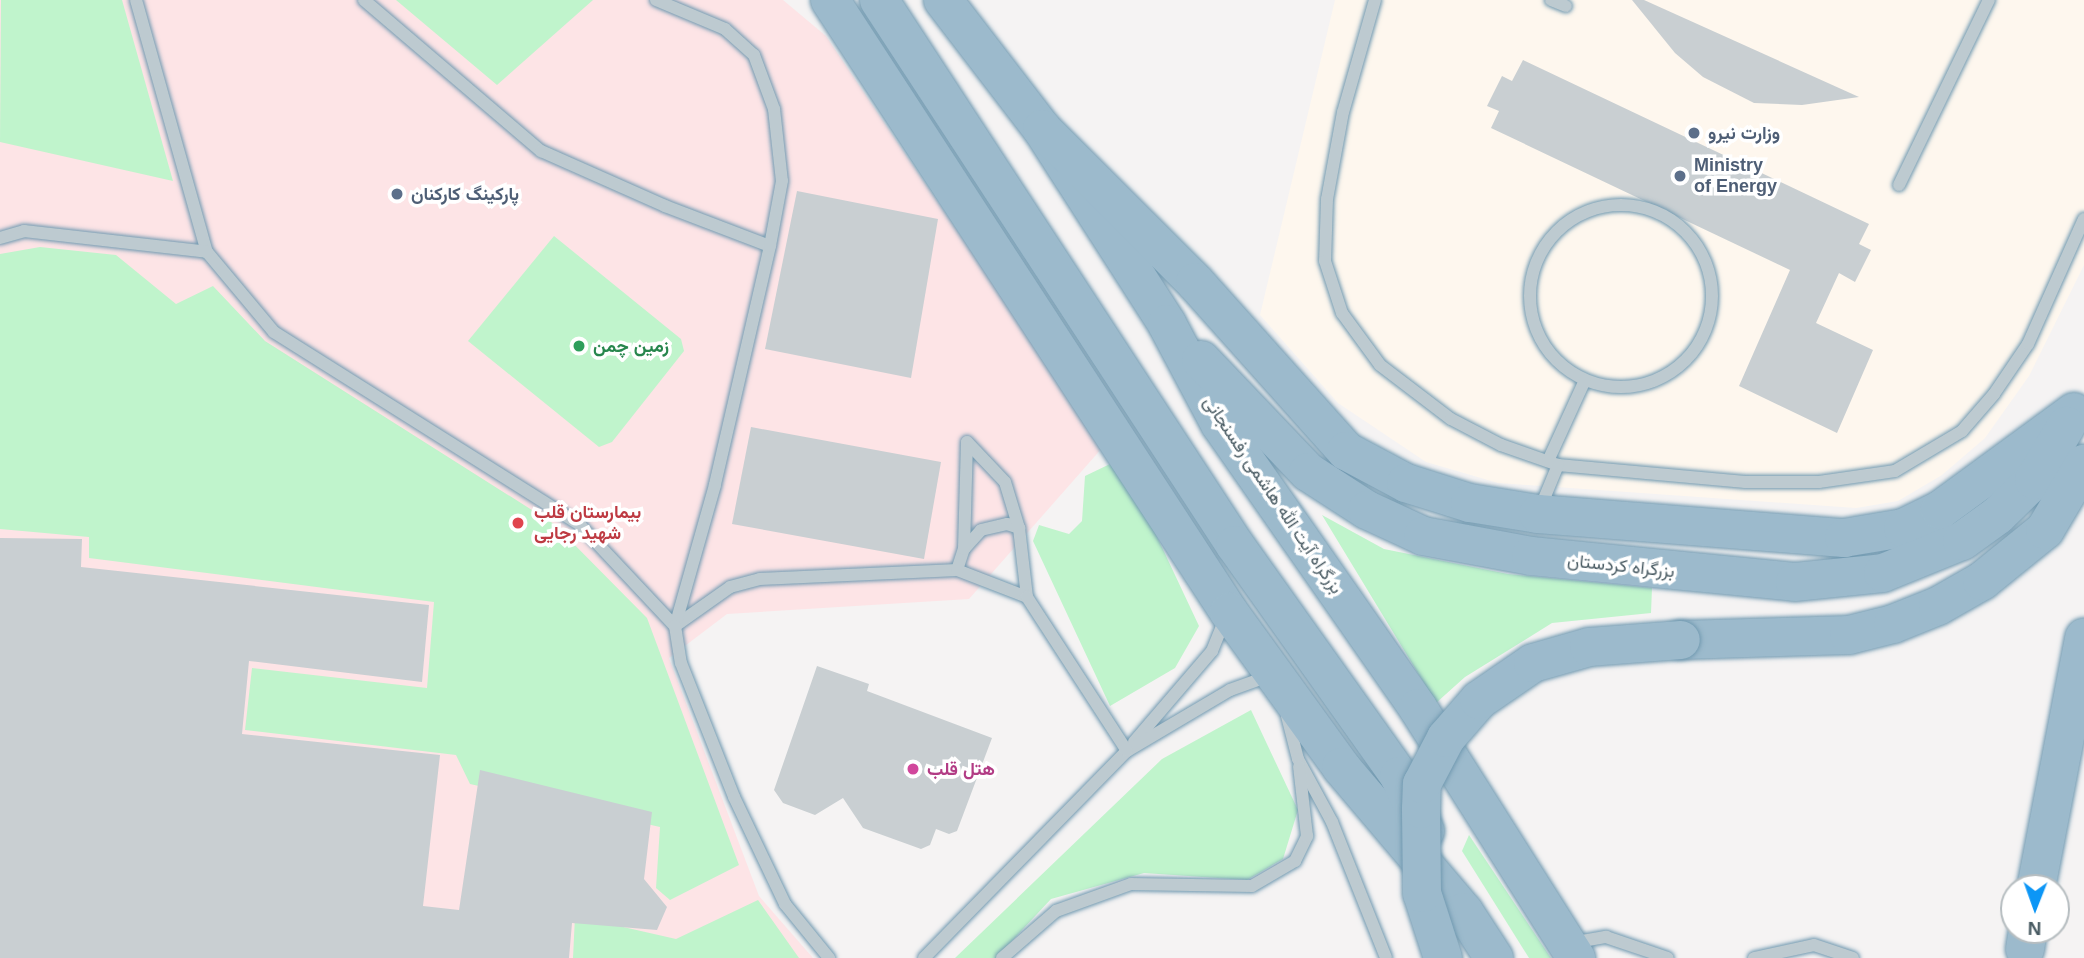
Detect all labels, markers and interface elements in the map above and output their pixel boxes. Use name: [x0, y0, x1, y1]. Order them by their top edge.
place label: وزارت نیرو: [1708, 122, 1780, 144]
marker: وزارت نیرو: [1686, 125, 1702, 141]
place label: Ministry of Energy: [1694, 155, 1777, 198]
marker: Ministry of Energy: [1672, 168, 1688, 184]
place label: پارکینگ کارکنان: [411, 183, 519, 205]
marker: پارکینگ کارکنان: [389, 186, 405, 202]
place label: زمین چمن: [593, 335, 669, 357]
marker: زمین چمن: [571, 338, 587, 354]
street label: بزرگراه آیت الله هاشمی رفسنجانی: [1199, 392, 1347, 598]
place label: بیمارستان قلب شهید رجایی: [534, 502, 641, 544]
marker: بیمارستان قلب شهید رجایی: [508, 513, 528, 533]
street label: بزرگراه کردستان: [1566, 550, 1676, 582]
place label: هتل قلب: [927, 758, 995, 780]
marker: هتل قلب: [905, 761, 921, 777]
north arrow: [2000, 874, 2070, 944]
text: N: [2028, 918, 2042, 939]

